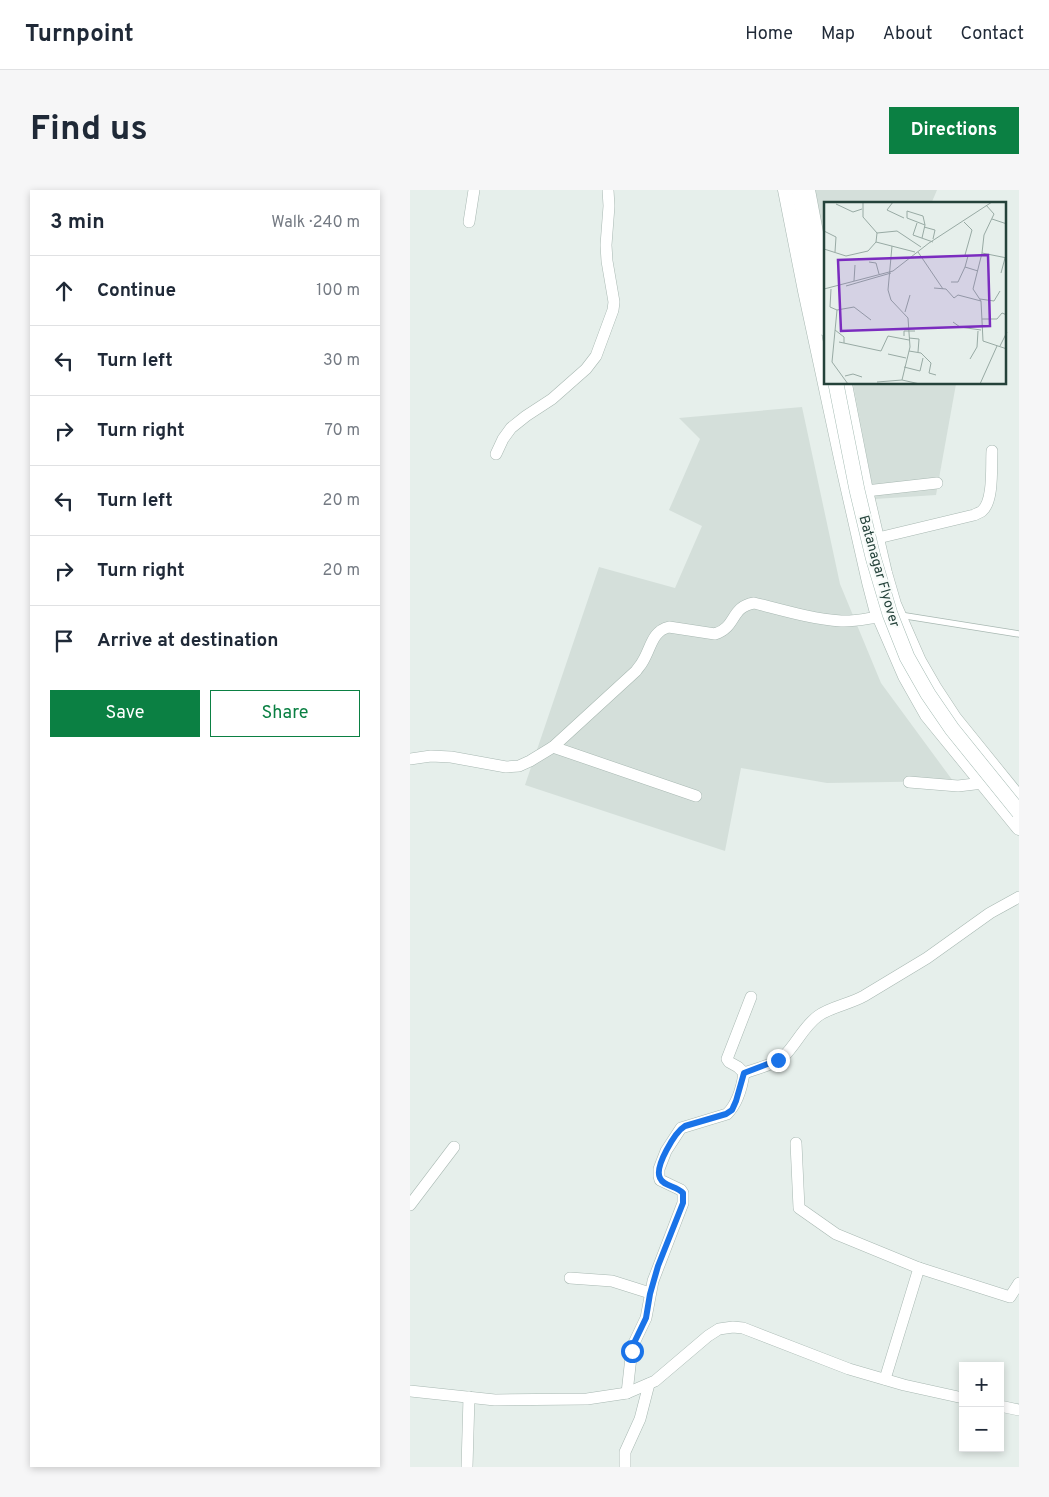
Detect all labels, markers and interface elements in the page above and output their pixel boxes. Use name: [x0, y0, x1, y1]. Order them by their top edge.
text: Turnpoint: [25, 20, 134, 50]
text: Home: [745, 23, 793, 46]
text: Map: [821, 23, 855, 46]
text: About: [883, 23, 932, 46]
text: Contact: [960, 23, 1024, 46]
button: Directions: [889, 107, 1019, 154]
text: Find us: [30, 108, 148, 152]
inset map: [824, 202, 1006, 385]
text: 3 min: [50, 209, 105, 236]
text: Walk · 240 m: [271, 213, 360, 233]
icon: ahead: [50, 277, 78, 305]
text: Continue: [97, 279, 176, 303]
text: 100 m: [316, 281, 360, 301]
icon: left: [50, 347, 78, 375]
text: Turn left: [97, 349, 173, 373]
text: 30 m: [323, 351, 360, 371]
icon: right: [50, 417, 78, 445]
text: Turn right: [97, 419, 185, 443]
text: 70 m: [325, 421, 360, 441]
icon: left: [50, 487, 78, 515]
text: Turn left: [97, 489, 173, 513]
text: 20 m: [323, 491, 360, 511]
street label: Batanagar Flyover: [854, 513, 903, 630]
icon: right: [50, 557, 78, 585]
text: Turn right: [97, 559, 185, 583]
text: 20 m: [323, 561, 360, 581]
icon: arrive: [50, 627, 78, 655]
text: Arrive at destination: [97, 629, 278, 653]
button: Save: [50, 690, 200, 737]
button: Share: [210, 690, 360, 737]
route end: [767, 1049, 790, 1072]
route start: [621, 1340, 644, 1363]
map controls: [959, 1362, 1004, 1452]
button: +: [959, 1362, 1004, 1407]
button: −: [959, 1407, 1004, 1452]

